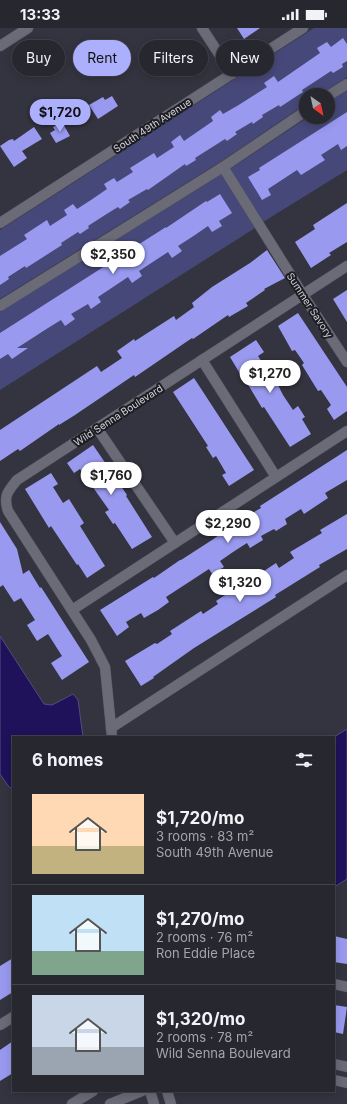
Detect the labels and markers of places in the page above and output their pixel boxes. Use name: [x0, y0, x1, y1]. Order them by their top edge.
pin: $1,720: [27, 99, 93, 133]
pin: $2,350: [80, 241, 146, 275]
pin: $1,270: [237, 360, 303, 394]
pin: $1,760: [78, 462, 144, 496]
pin: $2,290: [195, 510, 261, 544]
pin: $1,320: [207, 569, 273, 603]

